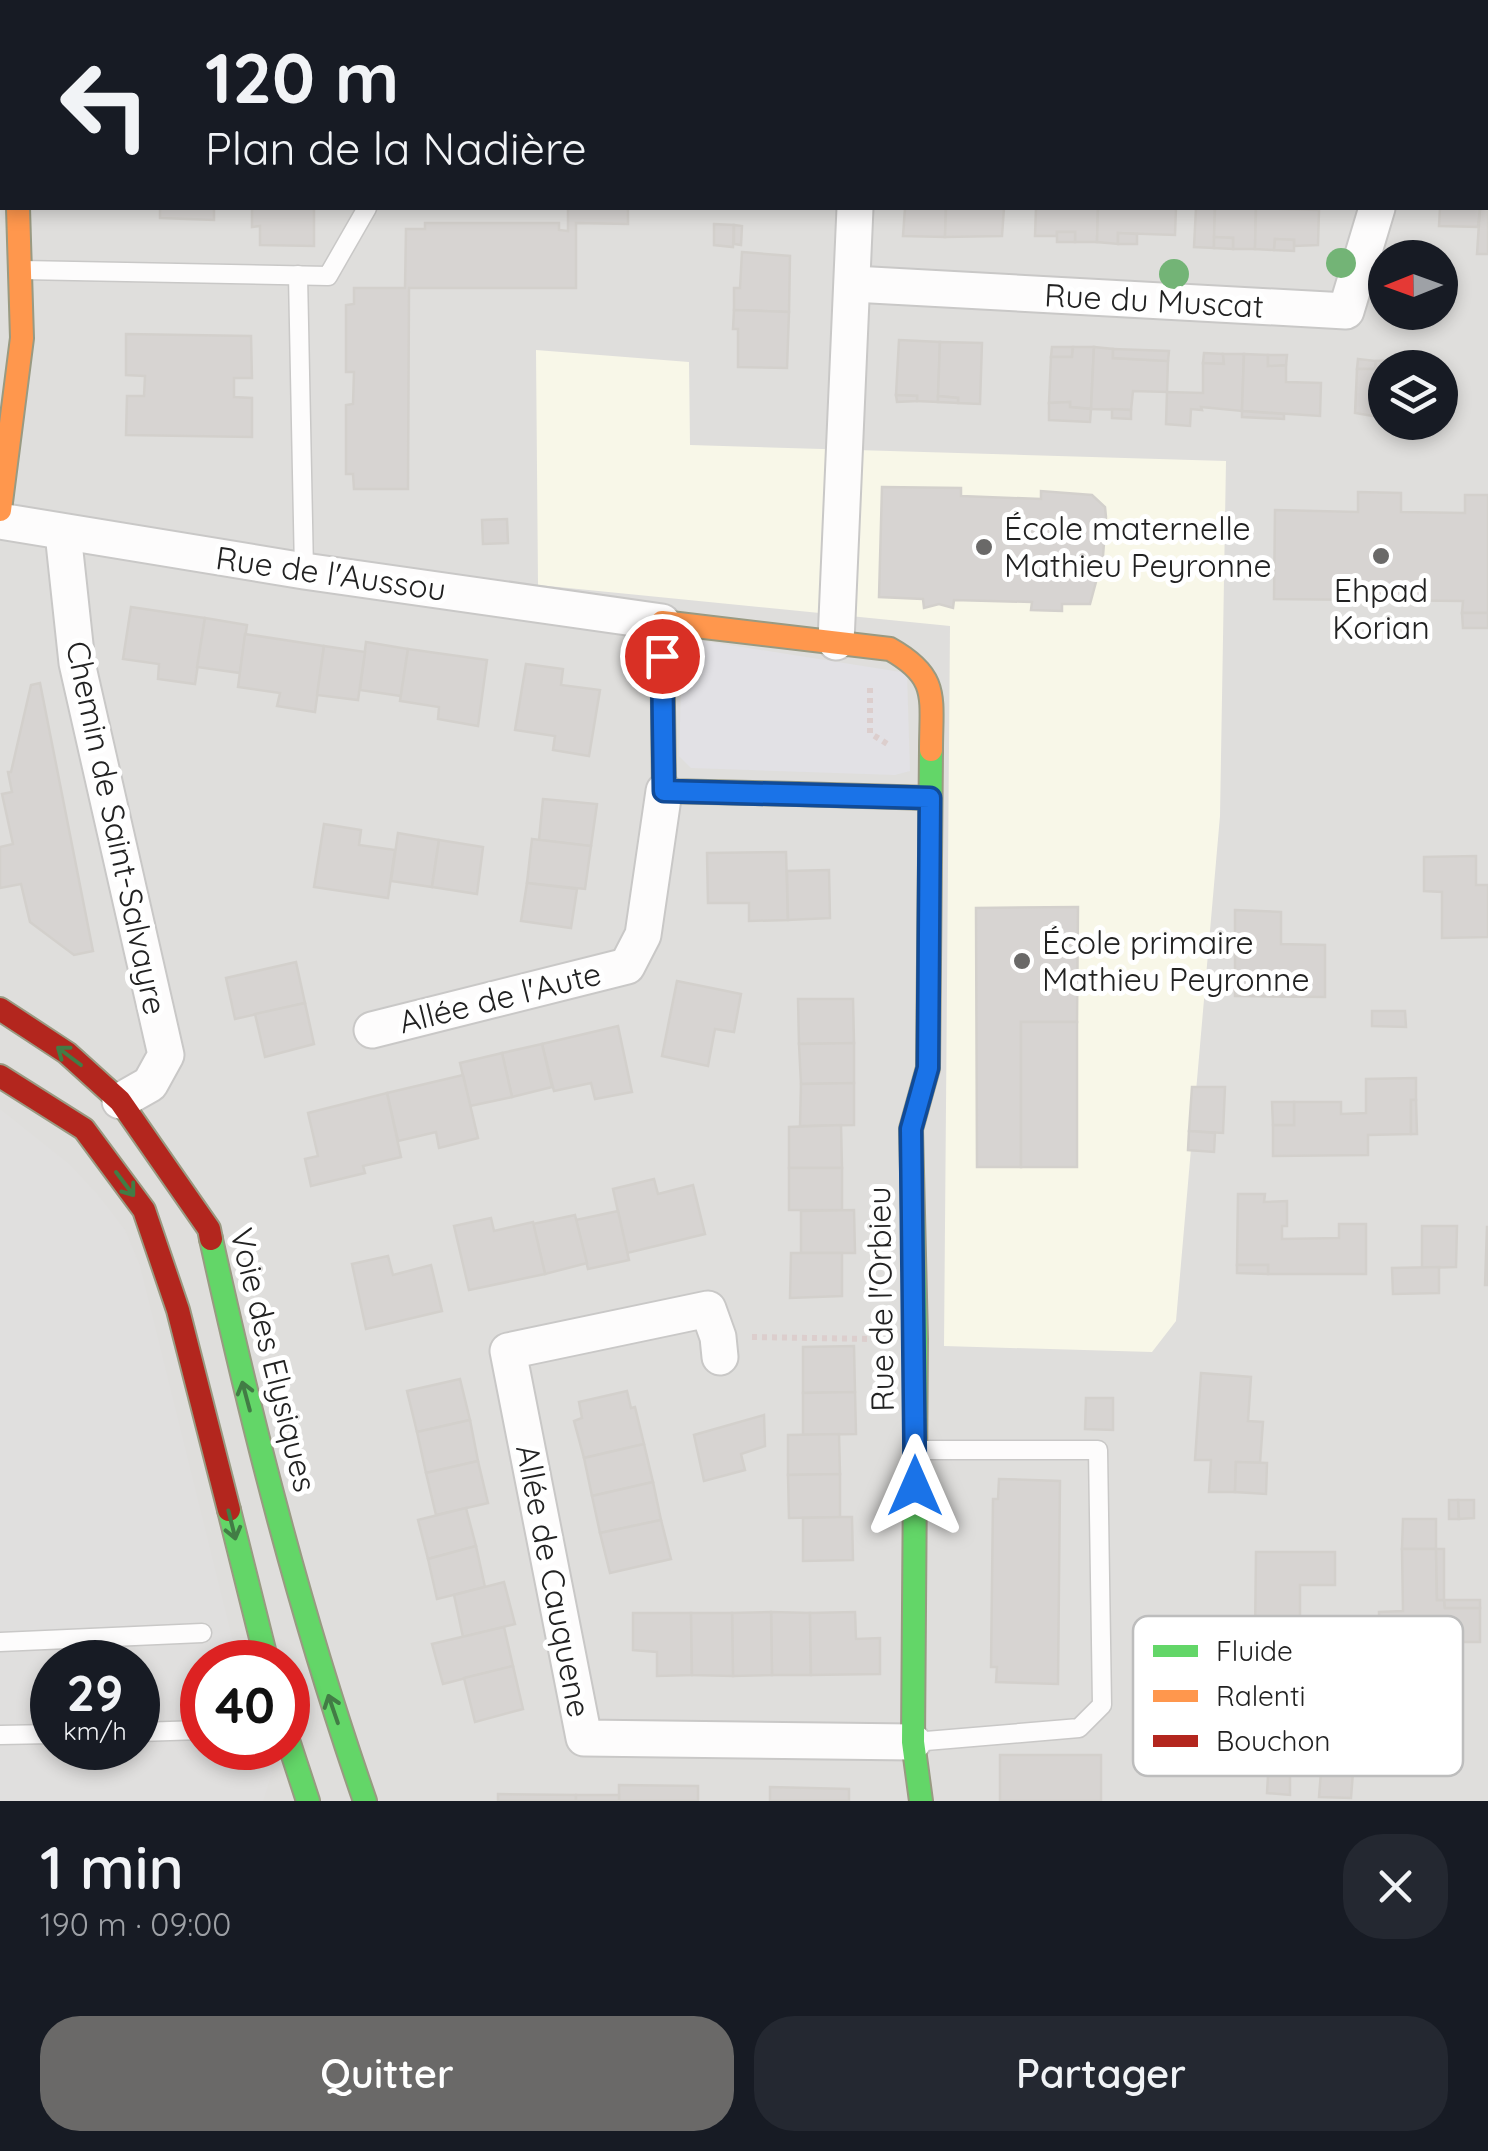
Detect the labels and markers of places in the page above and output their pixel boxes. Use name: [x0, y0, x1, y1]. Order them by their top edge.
place label: École maternelle Mathieu Peyronne: [1004, 508, 1272, 585]
marker: École maternelle Mathieu Peyronne: [973, 536, 995, 558]
marker: Ehpad Korian: [1370, 545, 1392, 567]
place label: Ehpad Korian: [1332, 570, 1430, 647]
pin: [620, 614, 705, 699]
place label: École primaire Mathieu Peyronne: [1042, 922, 1310, 999]
marker: École primaire Mathieu Peyronne: [1011, 950, 1033, 972]

